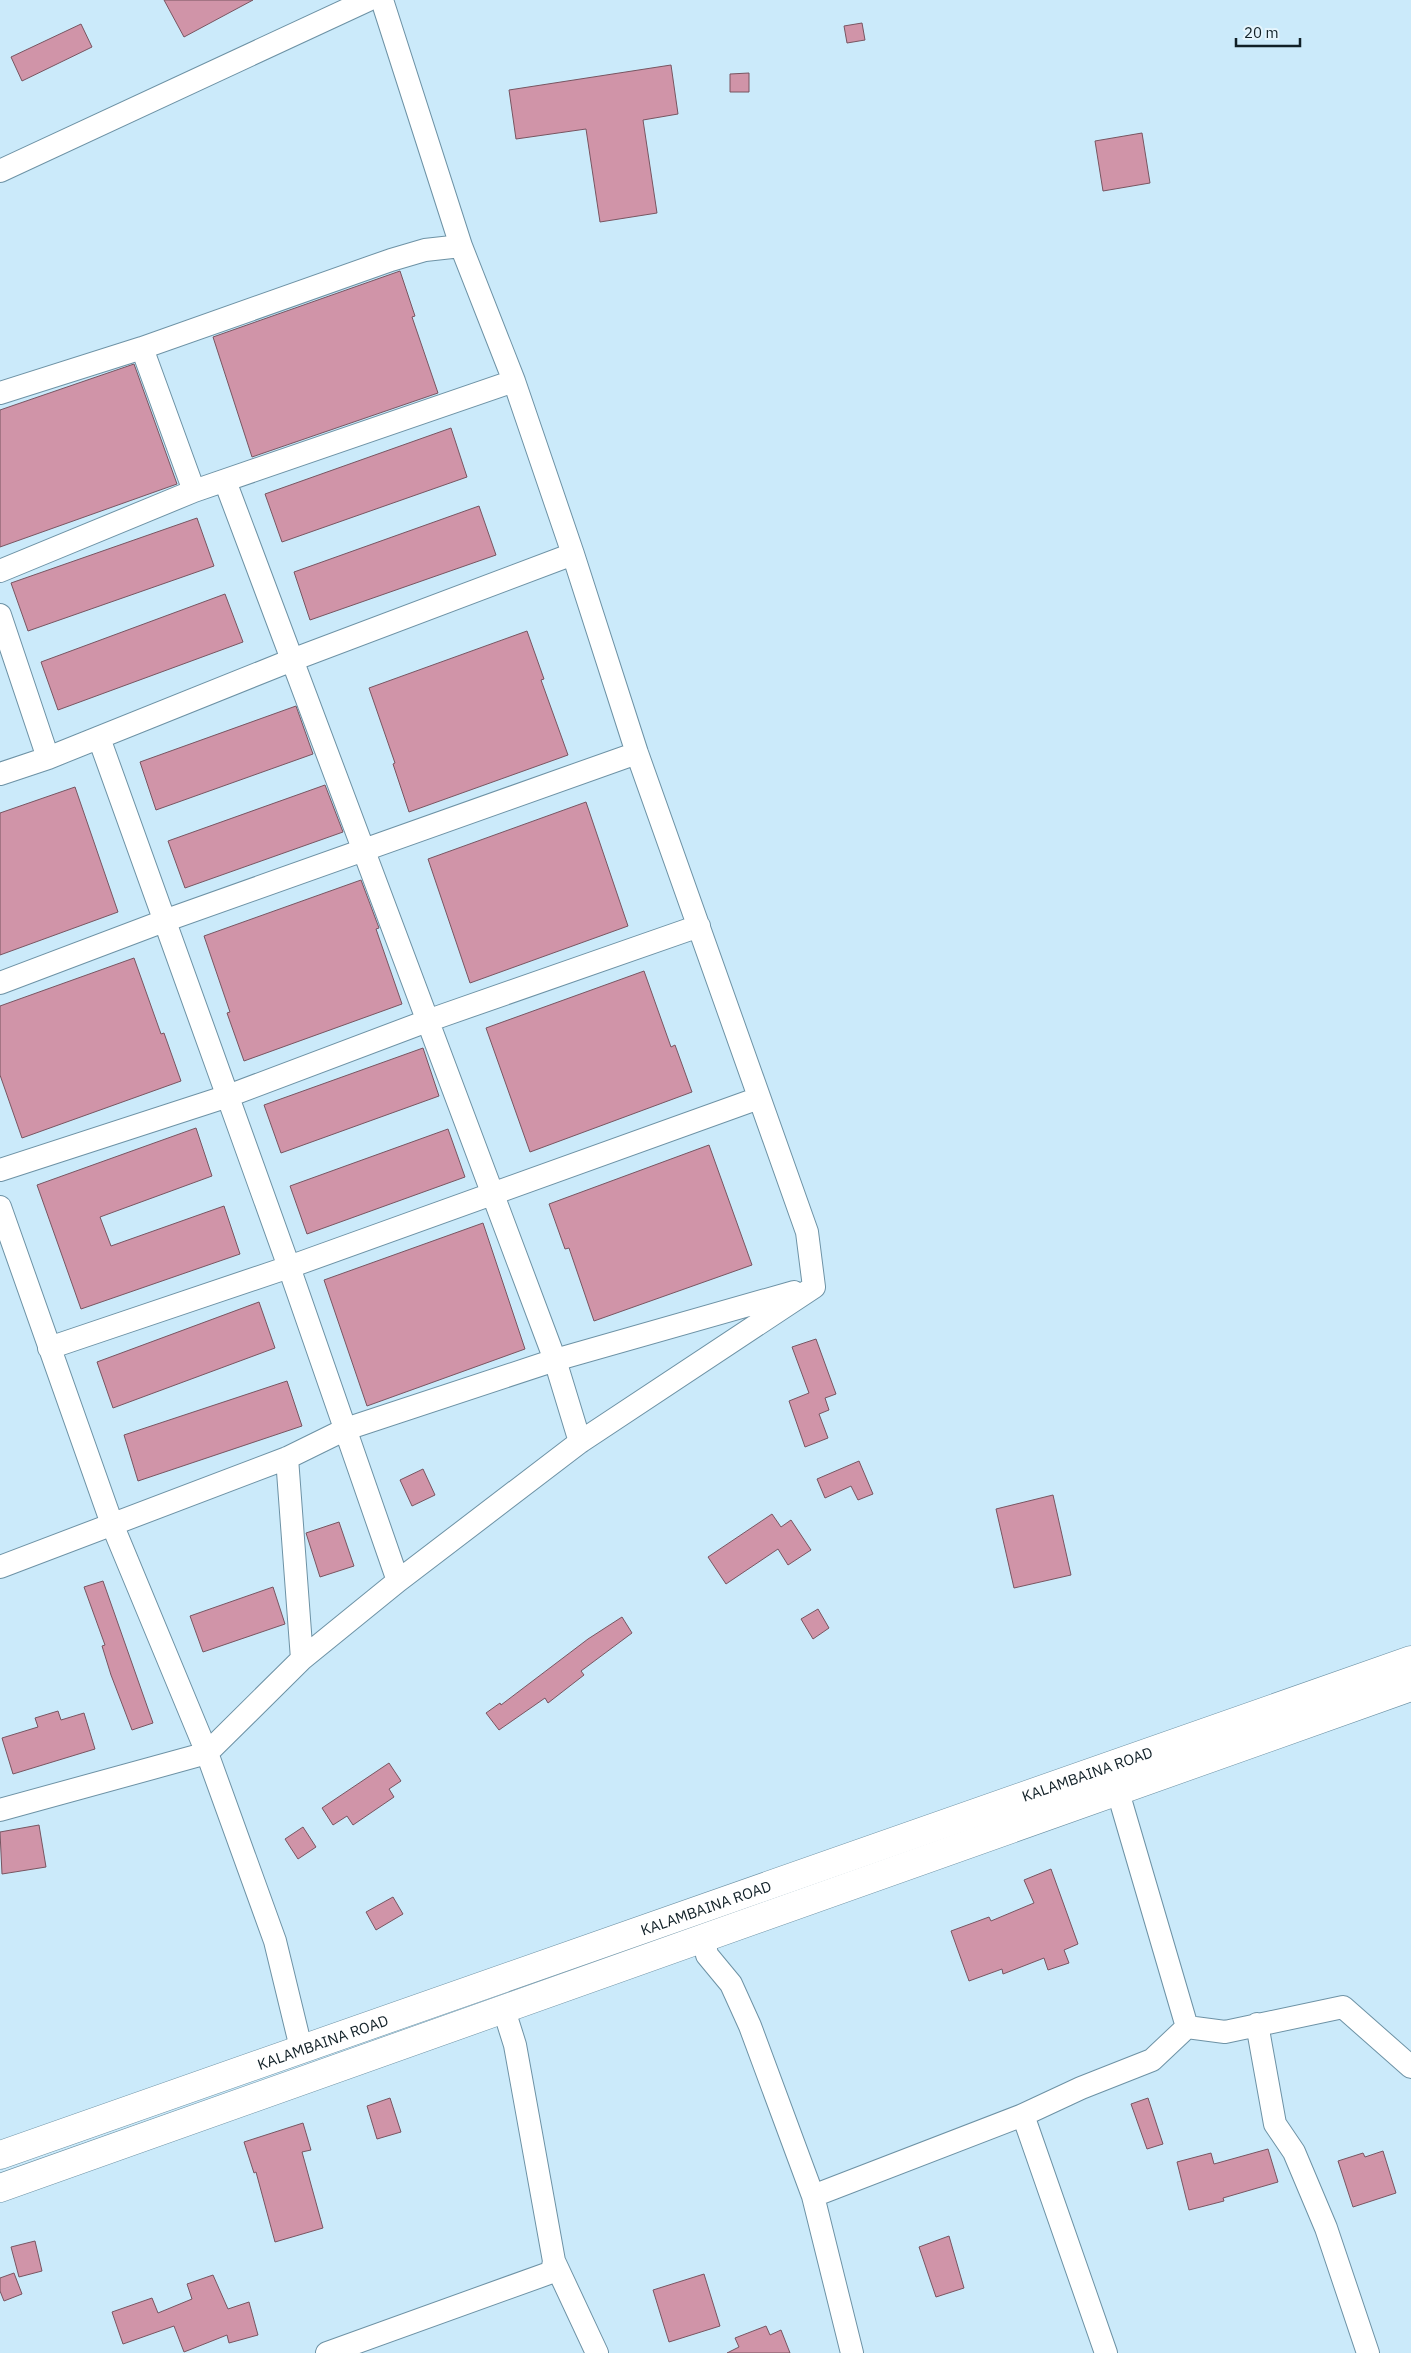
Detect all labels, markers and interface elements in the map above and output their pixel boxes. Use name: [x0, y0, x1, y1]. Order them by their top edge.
scale bar: [1236, 15, 1300, 47]
text: 20 m: [1244, 23, 1279, 42]
street label: KALAMBAINA ROAD: [1019, 1742, 1155, 1805]
street label: KALAMBAINA ROAD: [638, 1876, 774, 1939]
street label: KALAMBAINA ROAD: [255, 2010, 391, 2073]

